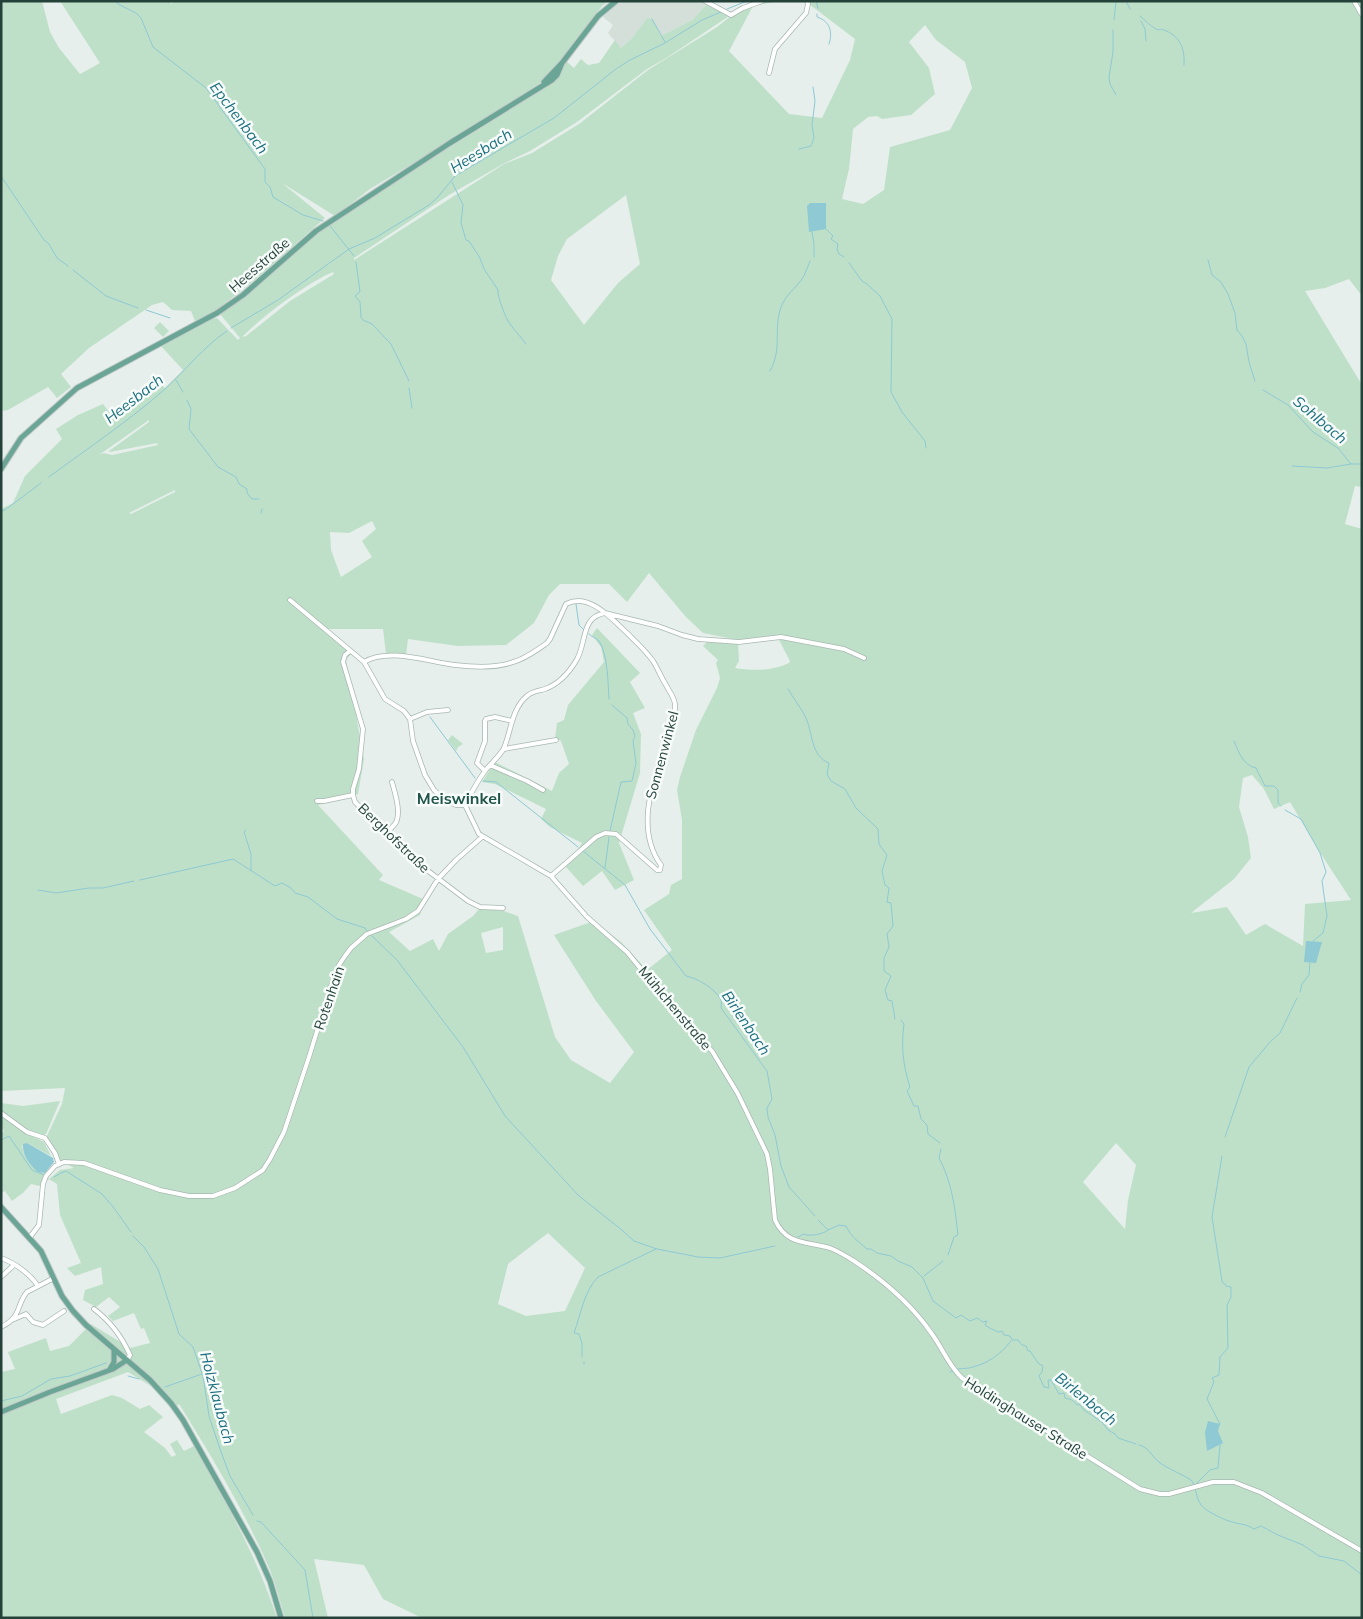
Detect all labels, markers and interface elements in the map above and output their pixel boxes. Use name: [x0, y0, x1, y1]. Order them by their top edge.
water label: Epchenbach: [206, 78, 273, 158]
water label: Heesbach: [446, 124, 515, 177]
street label: Heesstraße: [225, 234, 293, 296]
water label: Heesbach: [100, 370, 167, 427]
water label: Sohlbach: [1290, 392, 1351, 448]
street label: Sonnenwinkel: [642, 709, 682, 801]
district label: Meiswinkel: [417, 788, 501, 808]
street label: Berghofstraße: [354, 799, 434, 877]
street label: Mühlchenstraße: [635, 962, 715, 1054]
street label: Rotenhain: [310, 964, 348, 1032]
water label: Birlenbach: [718, 987, 775, 1059]
water label: Holzklaubach: [196, 1350, 239, 1446]
water label: Birlenbach: [1052, 1368, 1121, 1429]
street label: Holdinghauser Straße: [961, 1373, 1091, 1463]

